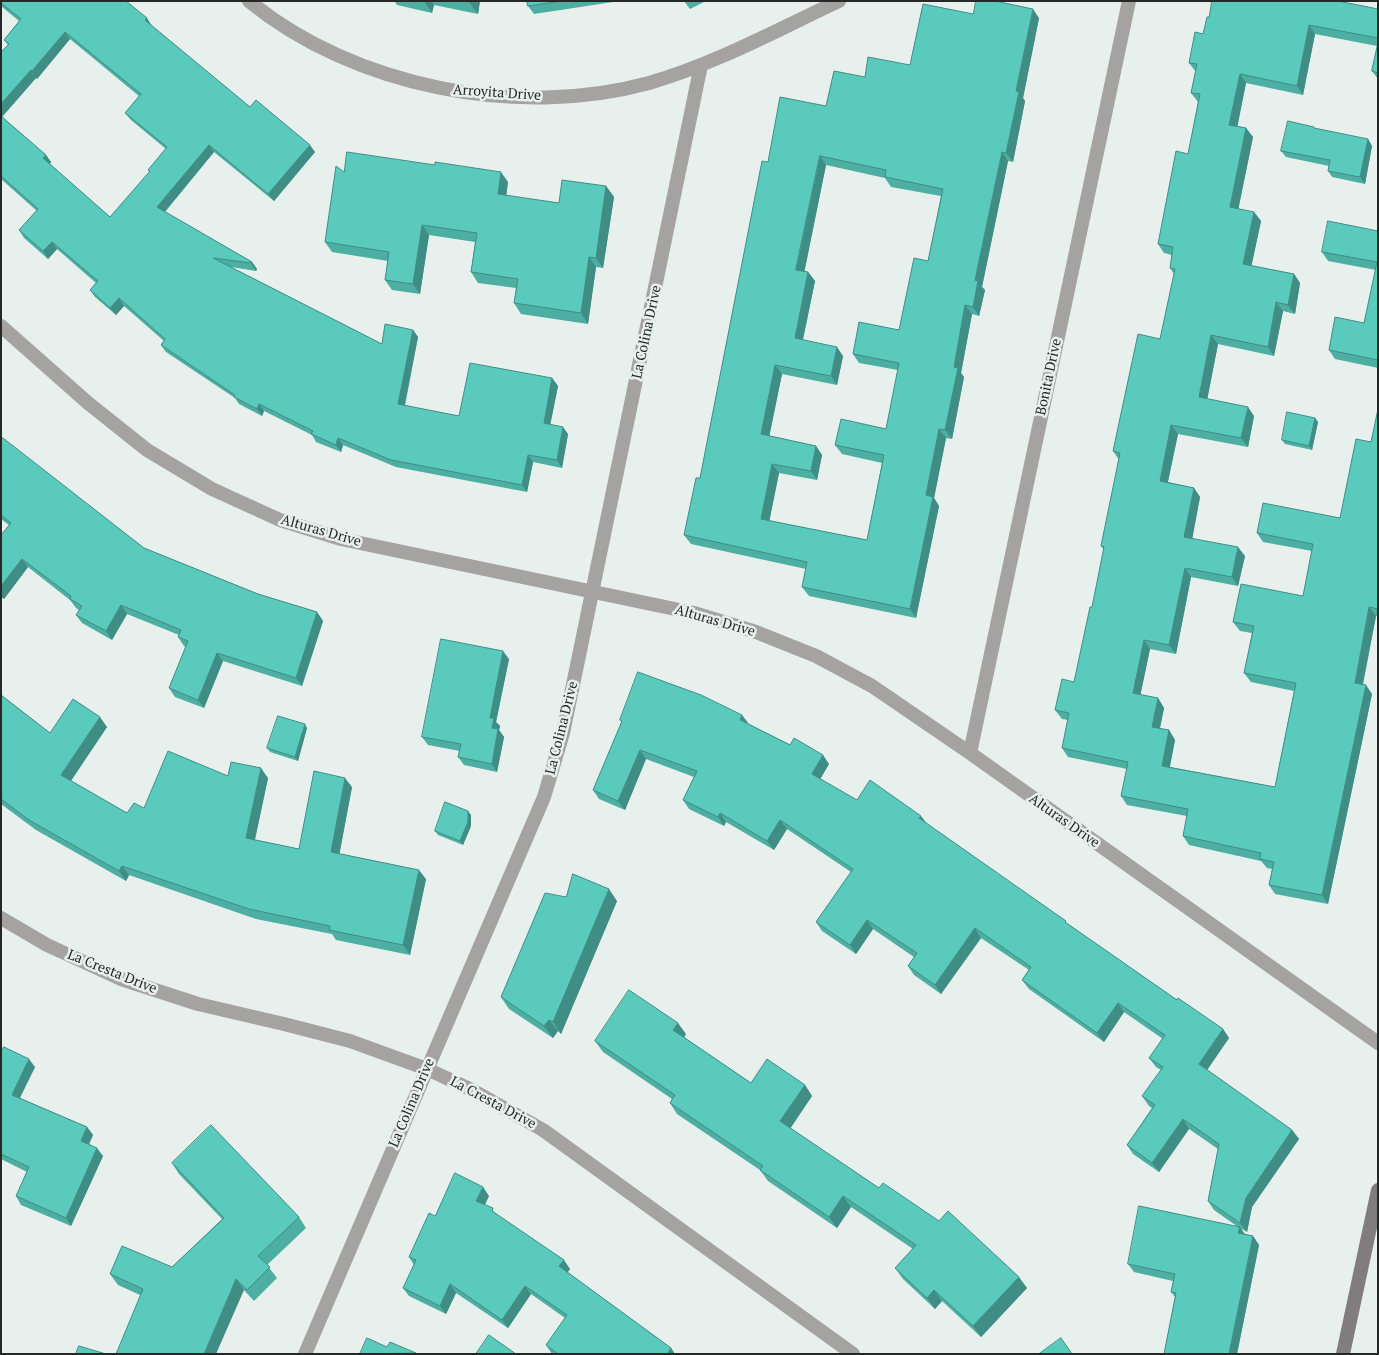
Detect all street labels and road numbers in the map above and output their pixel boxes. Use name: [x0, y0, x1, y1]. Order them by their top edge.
street label: Arroyita Drive: [452, 82, 542, 104]
street label: La Colina Drive: [629, 284, 665, 380]
street label: Bonita Drive: [1033, 337, 1065, 417]
street label: Alturas Drive: [279, 512, 363, 550]
street label: Alturas Drive: [673, 602, 757, 640]
street label: La Colina Drive: [542, 680, 582, 776]
street label: Alturas Drive: [1025, 791, 1103, 851]
street label: La Cresta Drive: [65, 946, 159, 998]
street label: La Colina Drive: [386, 1056, 438, 1150]
street label: La Cresta Drive: [447, 1073, 539, 1133]

